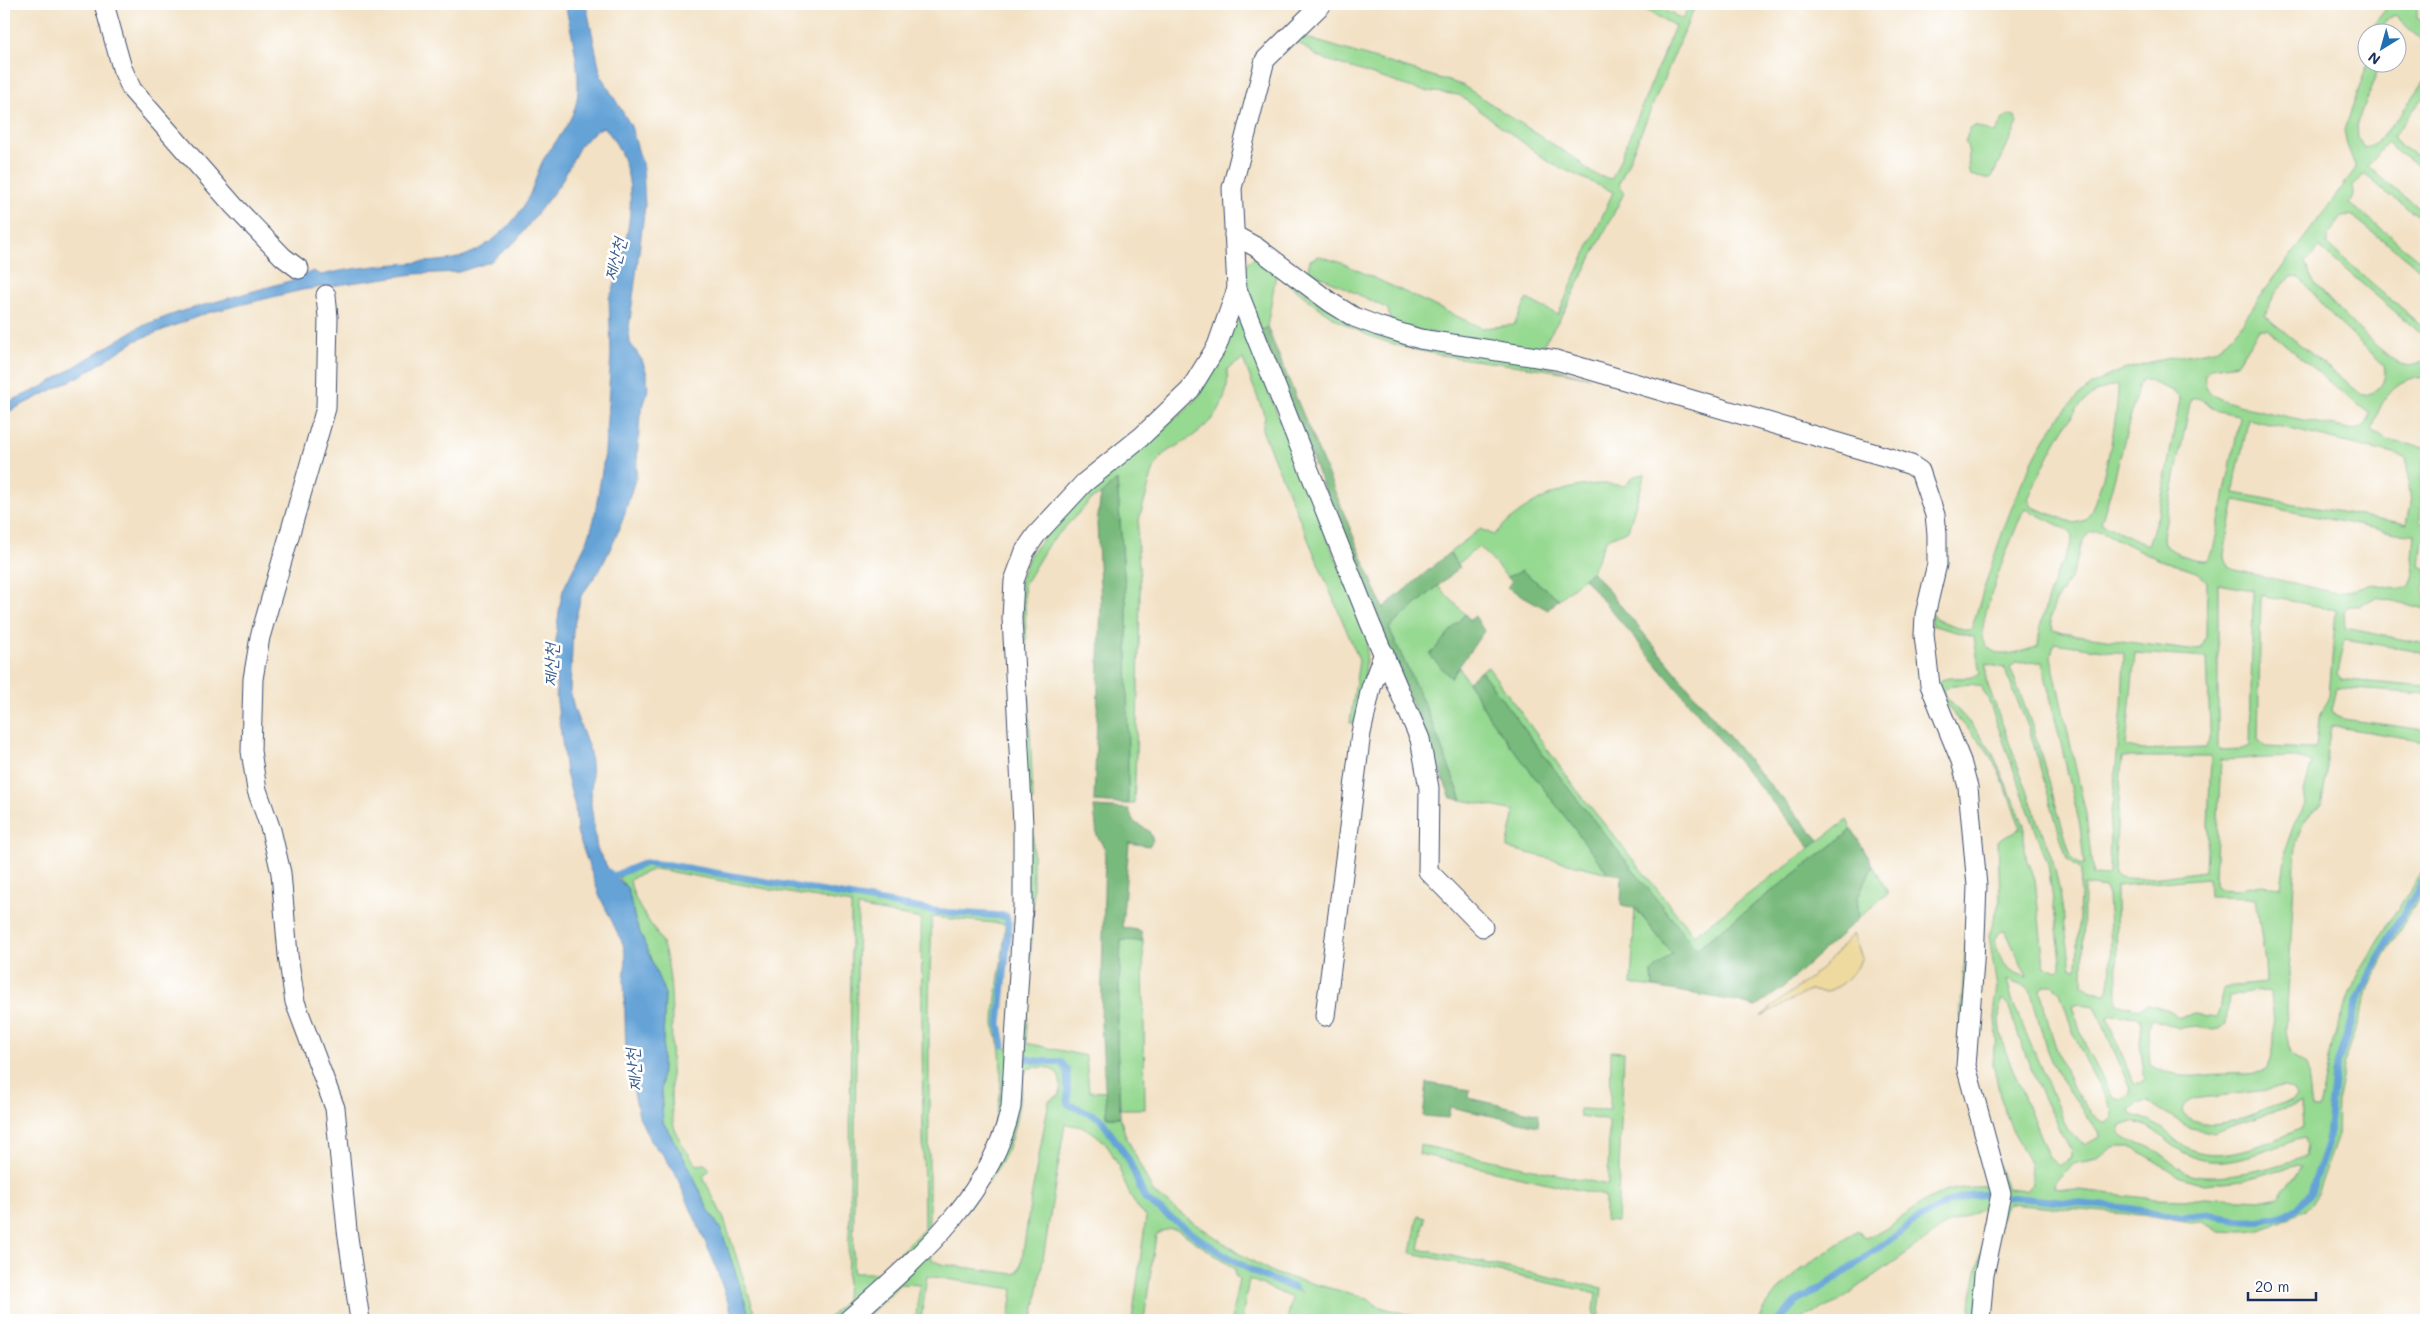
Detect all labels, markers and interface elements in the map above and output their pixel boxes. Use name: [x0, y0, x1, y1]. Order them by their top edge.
north arrow: [2358, 22, 2408, 72]
text: N: [2364, 48, 2384, 70]
water label: 제산천: [597, 234, 631, 283]
water label: 제산천: [537, 641, 563, 687]
water label: 제산천: [619, 1046, 647, 1093]
scale bar: [2248, 1269, 2315, 1301]
text: 20 m: [2255, 1276, 2289, 1296]

